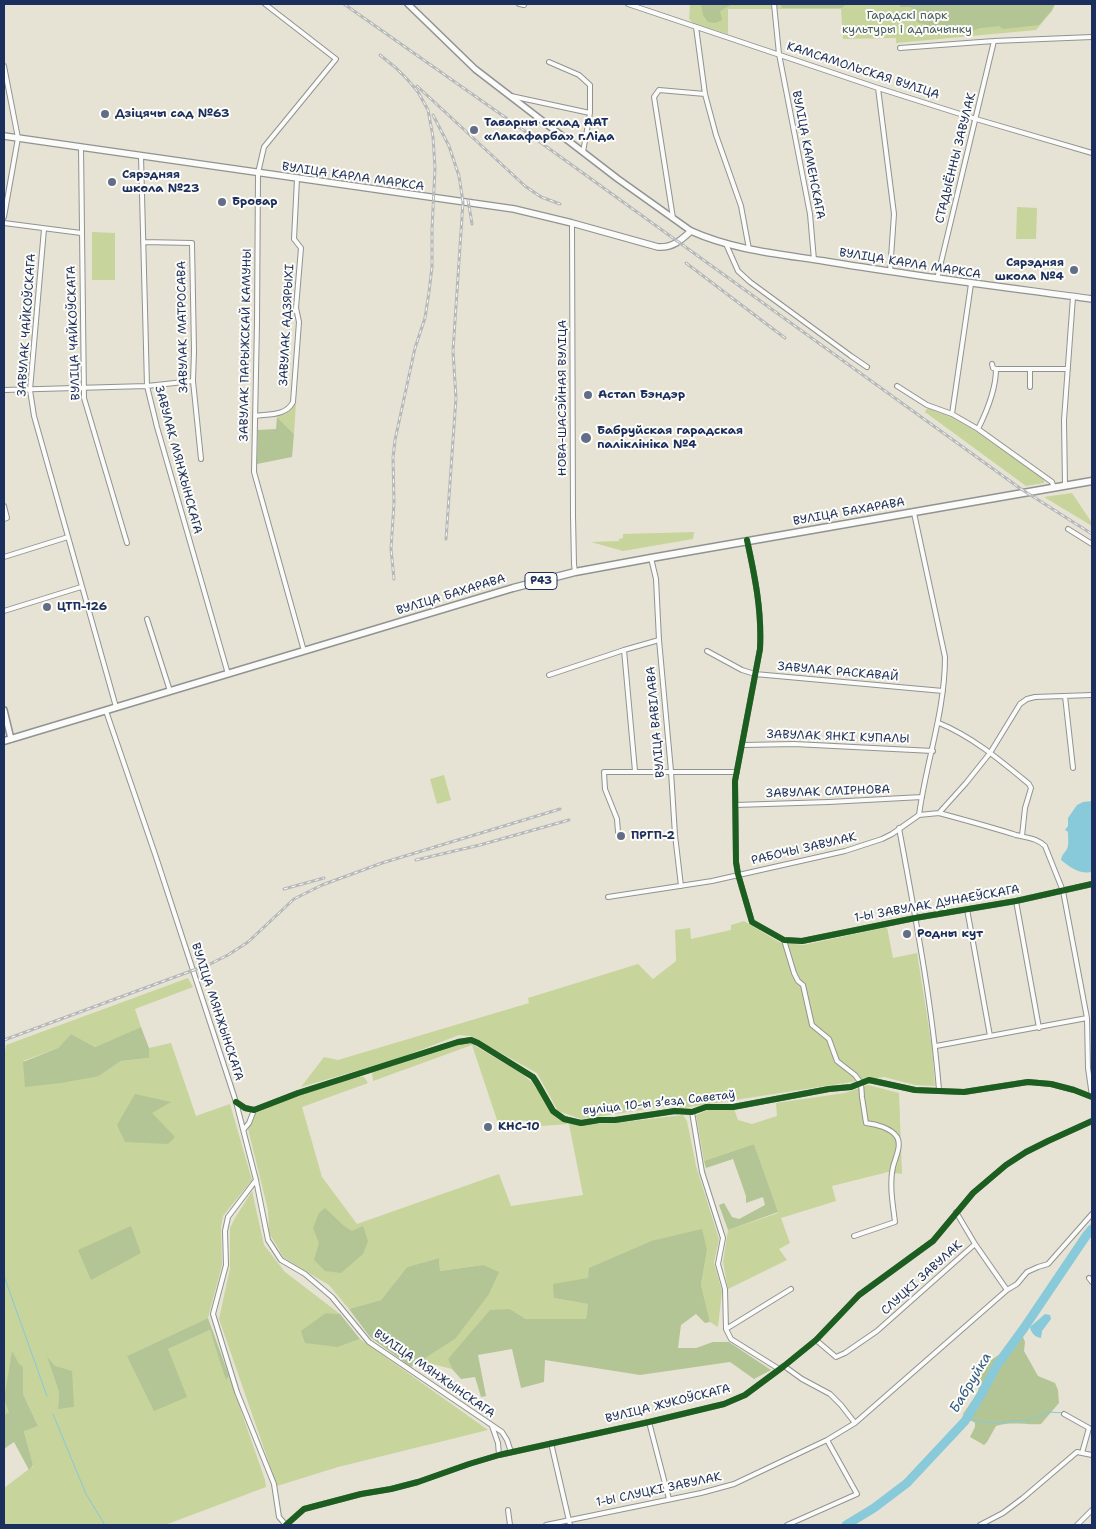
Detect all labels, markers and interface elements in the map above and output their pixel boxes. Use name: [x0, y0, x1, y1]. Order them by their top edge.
park label: Гарадскі парк культуры і адпачынку: [842, 9, 972, 37]
street label: КАМСАМОЛЬСКАЯ ВУЛІЦА: [785, 39, 941, 103]
street label: ВУЛІЦА КАМЕНСКАГА: [788, 89, 828, 221]
street label: СТАДЫЁННЫ ЗАВУЛАК: [933, 91, 979, 225]
place label: Дзіцячы сад №63: [115, 107, 229, 121]
marker: Дзіцячы сад №63: [99, 108, 111, 120]
place label: Таварны склад ААТ «Лакафарба» г.Ліда: [484, 116, 614, 144]
marker: Таварны склад ААТ «Лакафарба» г.Ліда: [468, 124, 480, 136]
street label: ВУЛІЦА КАРЛА МАРКСА: [281, 160, 425, 194]
place label: Сярэдняя школа №23: [122, 168, 200, 196]
marker: Сярэдняя школа №23: [106, 176, 118, 188]
place label: Бровар: [232, 195, 277, 209]
marker: Бровар: [216, 196, 228, 208]
street label: ВУЛІЦА КАРЛА МАРКСА: [838, 246, 982, 282]
street label: ЗАВУЛАК ПАРЫЖСКАЙ КАМУНЫ: [237, 248, 255, 442]
street label: ЗАВУЛАК ЧАЙКОЎСКАГА: [15, 253, 39, 397]
place label: Сярэдняя школа №4: [995, 256, 1064, 284]
street label: ЗАВУЛАК МАТРОСАВА: [175, 261, 191, 393]
street label: ЗАВУЛАК АДЗЯРЫХІ: [277, 264, 297, 386]
marker: Сярэдняя школа №4: [1068, 264, 1080, 276]
street label: ВУЛІЦА ЧАЙКОЎСКАГА: [64, 266, 84, 400]
street label: НОВА-ШАСЭЙНАЯ ВУЛІЦА: [556, 320, 570, 476]
street label: ЗАВУЛАК МЯНЖЫНСКАГА: [151, 384, 205, 536]
place label: Астап Бэндэр: [598, 388, 685, 402]
marker: Астап Бэндэр: [582, 389, 594, 401]
place label: Бабруйская гарадская паліклініка №4: [597, 424, 743, 452]
marker: Бабруйская гарадская паліклініка №4: [579, 431, 593, 445]
street label: ВУЛІЦА БАХАРАВА: [792, 495, 906, 529]
street label: ВУЛІЦА БАХАРАВА: [395, 572, 507, 618]
road number: Р43: [525, 572, 557, 590]
place label: ЦТП-126: [57, 600, 107, 614]
marker: ЦТП-126: [41, 601, 53, 613]
street label: ЗАВУЛАК РАСКАВАЙ: [777, 660, 899, 684]
street label: ВУЛІЦА ВАВІЛАВА: [644, 666, 668, 778]
street label: ЗАВУЛАК ЯНКІ КУПАЛЫ: [766, 727, 910, 747]
street label: ЗАВУЛАК СМІРНОВА: [766, 783, 890, 801]
place label: ПРГП-2: [631, 829, 675, 843]
marker: ПРГП-2: [615, 830, 627, 842]
street label: РАБОЧЫ ЗАВУЛАК: [750, 830, 858, 868]
street label: 1-Ы ЗАВУЛАК ДУНАЕЎСКАГА: [853, 882, 1021, 926]
place label: Родны кут: [917, 927, 983, 941]
marker: Родны кут: [901, 928, 913, 940]
street label: ВУЛІЦА МЯНЖЫНСКАГА: [188, 941, 246, 1083]
street label: вуліца 10-ы зʼезд Саветаў: [582, 1088, 736, 1118]
place label: КНС-10: [498, 1120, 540, 1134]
marker: КНС-10: [482, 1121, 494, 1133]
street label: СЛУЦКІ ЗАВУЛАК: [878, 1238, 966, 1318]
street label: ВУЛІЦА МЯНЖЫНСКАГА: [371, 1327, 497, 1421]
water label: Бабруйка: [946, 1350, 996, 1416]
street label: ВУЛІЦА ЖУКОЎСКАГА: [604, 1382, 732, 1426]
street label: 1-Ы СЛУЦКІ ЗАВУЛАК: [595, 1470, 723, 1510]

